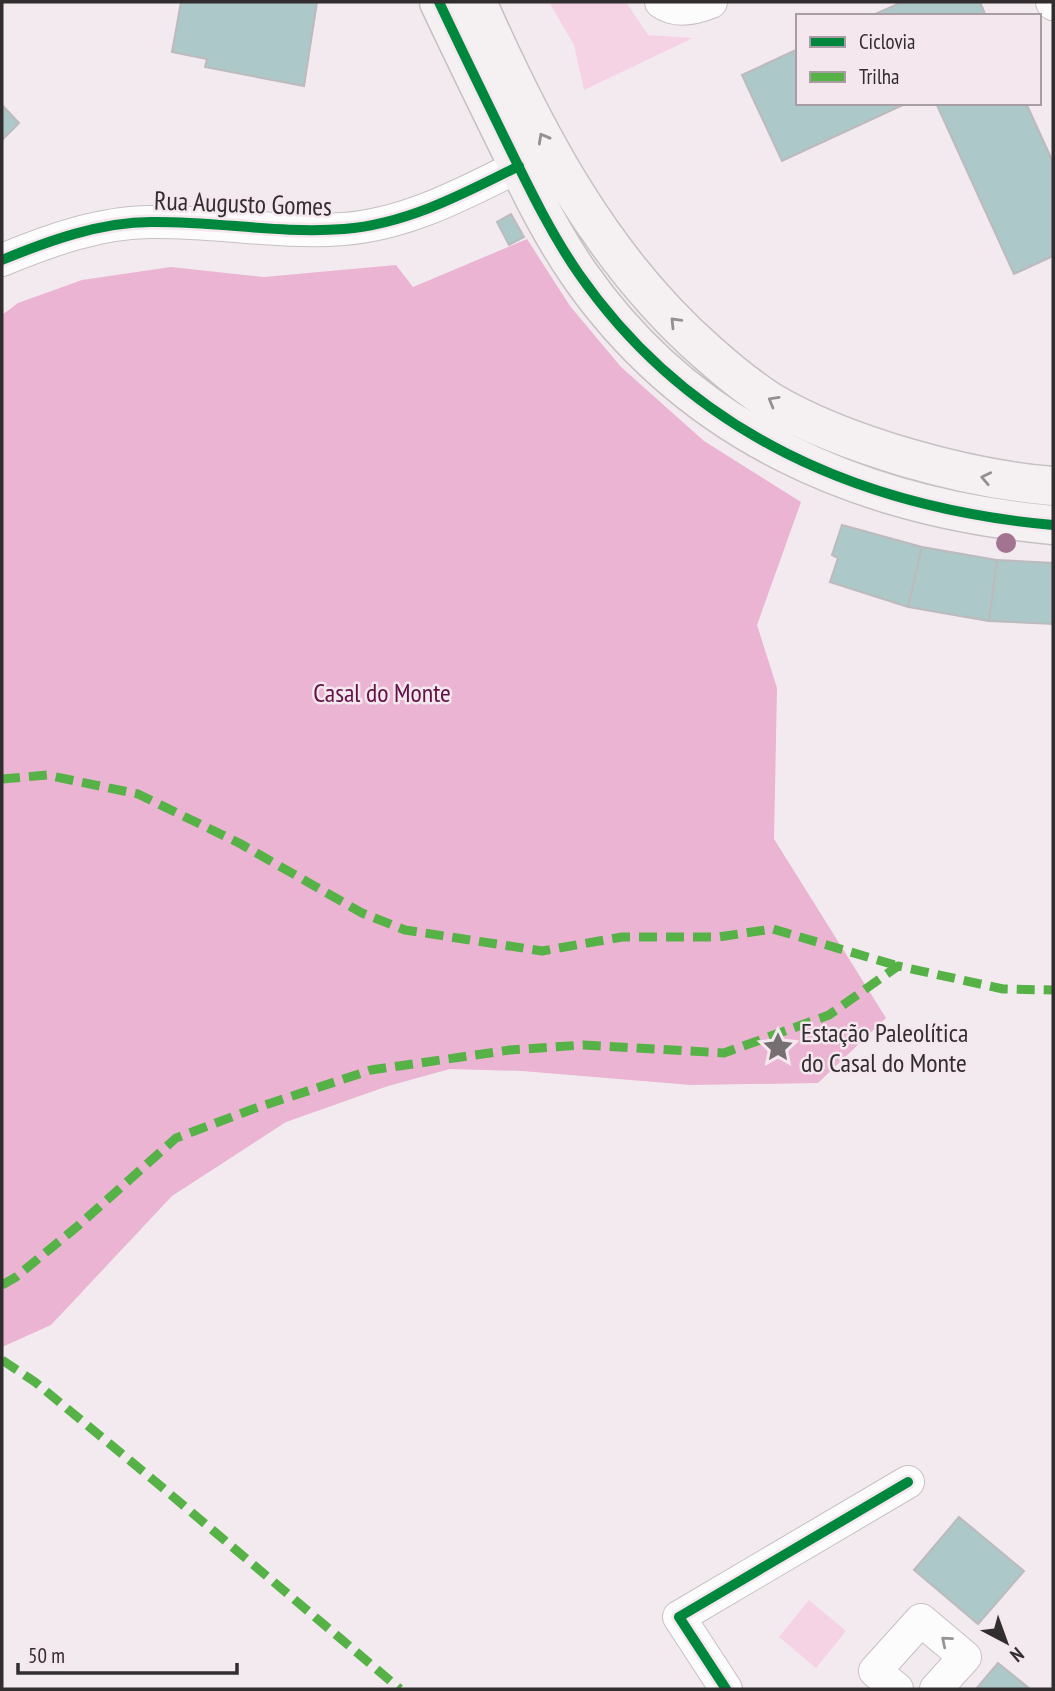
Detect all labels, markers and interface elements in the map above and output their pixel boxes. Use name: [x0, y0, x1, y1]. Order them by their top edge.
legend: [796, 14, 1041, 105]
text: Ciclovia: [859, 28, 916, 55]
text: Trilha: [859, 63, 899, 90]
one-way arrow: [538, 133, 551, 145]
street label: Rua Augusto Gomes: [153, 183, 333, 223]
one-way arrow: [670, 318, 683, 331]
one-way arrow: [767, 397, 780, 410]
one-way arrow: [980, 472, 992, 487]
park label: Casal do Monte: [313, 676, 451, 709]
place label: Estação Paleolítica do Casal do Monte: [801, 1016, 968, 1079]
place icon: Estação Paleolítica do Casal do Monte: [761, 1030, 795, 1064]
north arrow: [971, 1607, 1041, 1677]
scale bar: [18, 1632, 236, 1676]
one-way arrow: [942, 1637, 955, 1649]
text: 50 m: [28, 1642, 65, 1669]
text: N: [1005, 1642, 1029, 1667]

